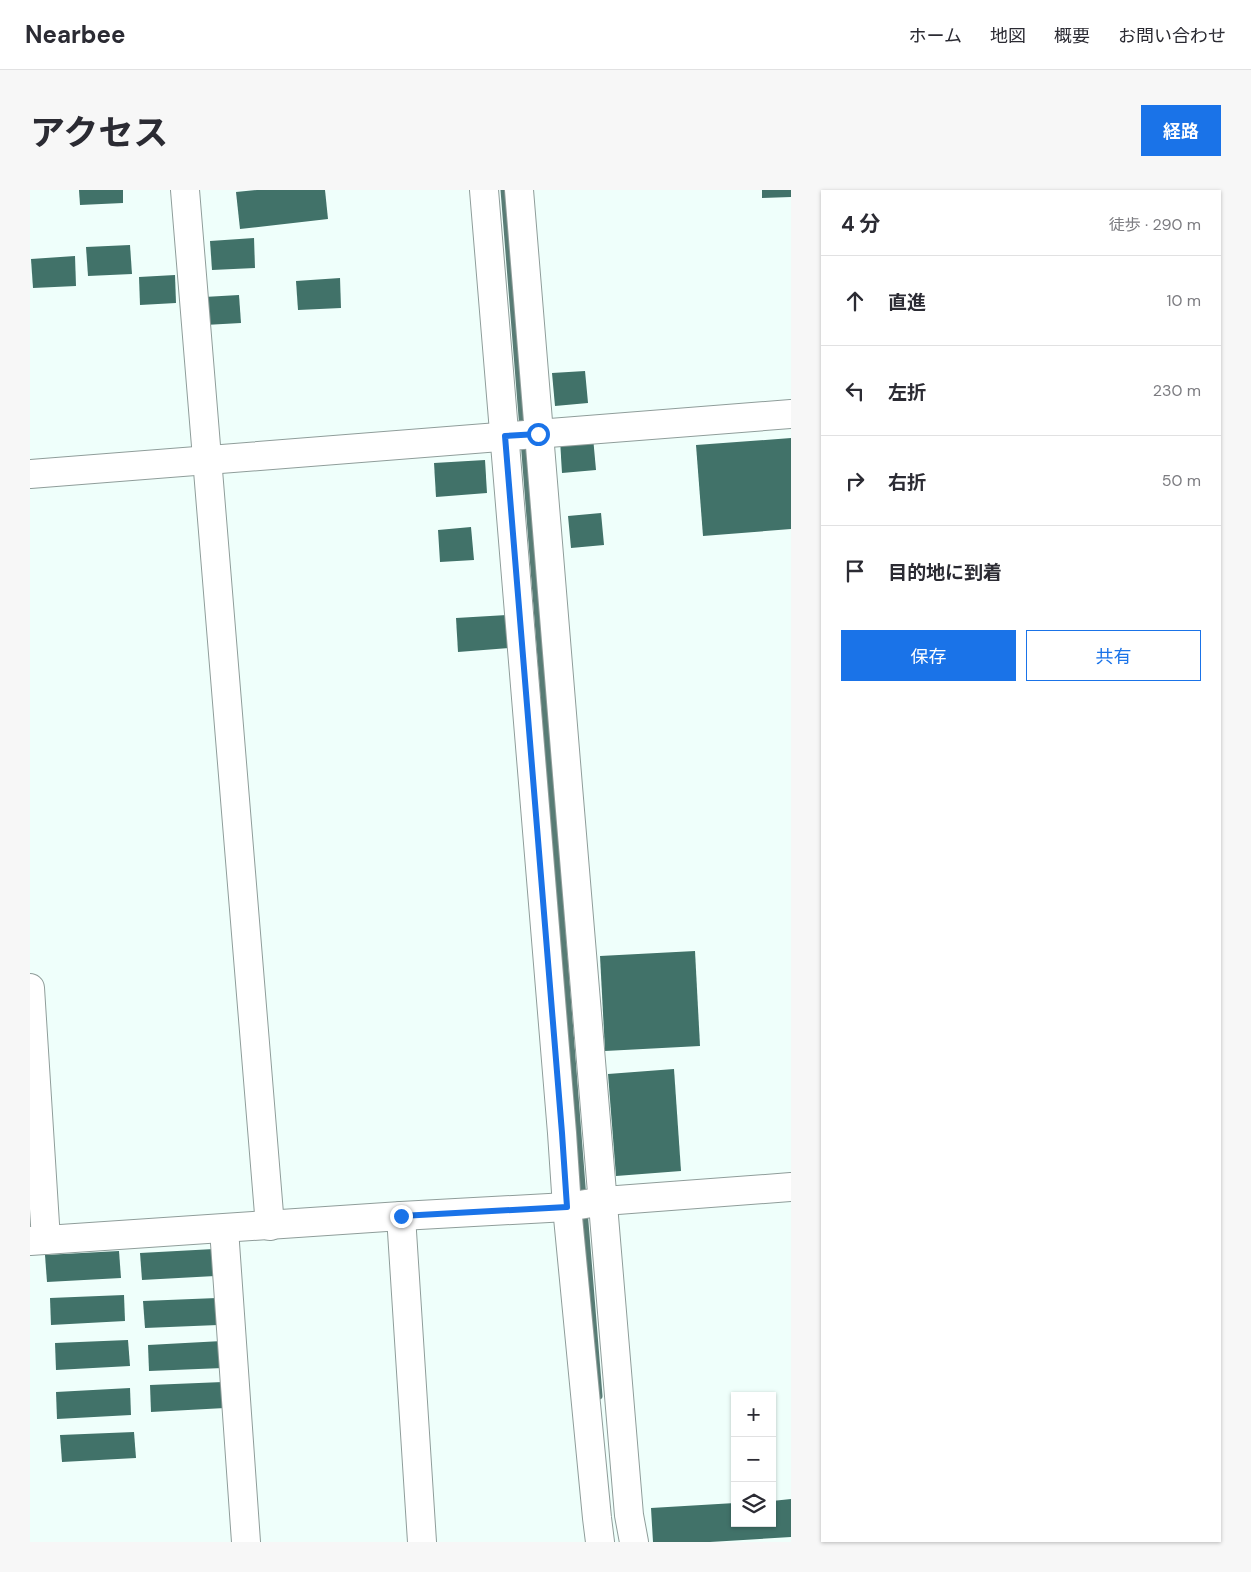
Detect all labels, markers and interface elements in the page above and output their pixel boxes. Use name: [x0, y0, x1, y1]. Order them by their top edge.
text: Nearbee: [25, 19, 125, 50]
text: ホーム: [909, 24, 962, 48]
text: 地図: [990, 24, 1026, 48]
text: 概要: [1054, 24, 1090, 48]
text: お問い合わせ: [1118, 24, 1226, 48]
button: 経路: [1141, 105, 1221, 156]
text: アクセス: [30, 110, 168, 156]
text: 4 分: [841, 210, 881, 238]
text: 徒歩 · 290 m: [1109, 214, 1201, 235]
icon: ahead: [841, 287, 869, 315]
text: 直進: [888, 290, 926, 315]
text: 10 m: [1167, 290, 1201, 311]
icon: left: [841, 377, 869, 405]
text: 左折: [888, 380, 926, 405]
text: 230 m: [1153, 380, 1201, 401]
route start: [527, 423, 550, 446]
icon: right: [841, 467, 869, 495]
text: 右折: [888, 470, 926, 495]
text: 50 m: [1162, 470, 1201, 491]
icon: arrive: [841, 557, 869, 585]
text: 目的地に到着: [888, 560, 1002, 585]
button: 保存: [841, 630, 1016, 681]
button: 共有: [1026, 630, 1201, 681]
route end: [390, 1205, 413, 1228]
map controls: [731, 1392, 776, 1527]
button: +: [731, 1392, 776, 1437]
button: −: [731, 1437, 776, 1482]
button: layers: [731, 1482, 776, 1527]

